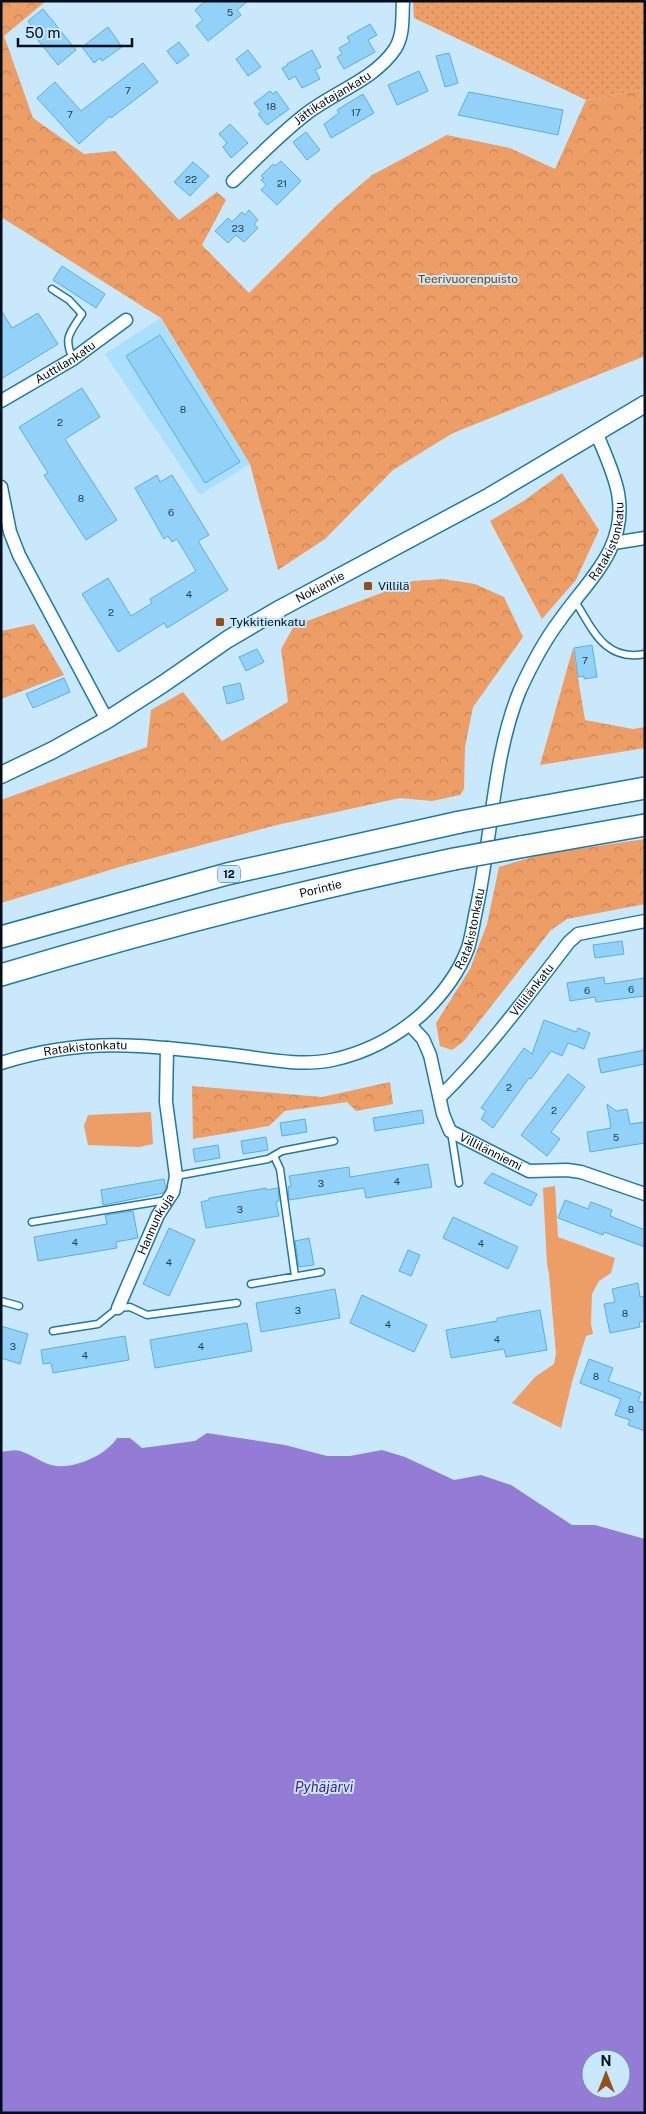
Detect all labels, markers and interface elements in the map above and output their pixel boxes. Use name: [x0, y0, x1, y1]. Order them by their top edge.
house number: 5: [227, 6, 233, 18]
scale bar: [18, 15, 131, 47]
text: 50 m: [25, 24, 60, 41]
street label: Jättikatajankatu: [291, 68, 374, 128]
house number: 7: [125, 84, 131, 96]
house number: 18: [266, 100, 276, 112]
house number: 17: [351, 106, 361, 118]
house number: 7: [67, 108, 73, 120]
house number: 22: [185, 173, 197, 185]
house number: 21: [277, 177, 287, 189]
house number: 23: [232, 222, 244, 234]
park label: Teerivuorenpuisto: [418, 272, 518, 286]
street label: Auttilankatu: [32, 338, 98, 387]
house number: 8: [180, 403, 186, 415]
house number: 2: [57, 416, 63, 428]
house number: 8: [78, 492, 84, 504]
street label: Ratakistonkatu: [586, 502, 627, 583]
house number: 6: [168, 506, 174, 518]
street label: Nokiantie: [293, 568, 347, 606]
place label: Villilä: [378, 579, 409, 593]
marker: Villilä: [362, 580, 374, 592]
house number: 4: [186, 588, 192, 600]
house number: 2: [108, 606, 114, 618]
place label: Tykkitienkatu: [230, 615, 305, 629]
marker: Tykkitienkatu: [214, 616, 226, 628]
house number: 7: [582, 654, 588, 666]
road number: 12: [218, 866, 240, 882]
street label: Porintie: [298, 877, 343, 901]
street label: Ratakistonkatu: [452, 887, 487, 972]
street label: Villilänkatu: [507, 961, 557, 1019]
house number: 6: [628, 983, 634, 995]
house number: 6: [584, 984, 590, 996]
street label: Ratakistonkatu: [42, 1038, 127, 1059]
house number: 2: [506, 1081, 512, 1093]
house number: 2: [551, 1104, 557, 1116]
street label: Villilänniemi: [457, 1130, 524, 1173]
house number: 5: [613, 1131, 619, 1143]
house number: 4: [394, 1175, 400, 1187]
house number: 3: [318, 1177, 324, 1189]
street label: Hannunkuja: [135, 1191, 177, 1257]
house number: 3: [237, 1203, 243, 1215]
house number: 4: [72, 1236, 78, 1248]
house number: 4: [478, 1237, 484, 1249]
house number: 4: [166, 1256, 172, 1268]
house number: 3: [295, 1304, 301, 1316]
house number: 8: [622, 1307, 628, 1319]
house number: 4: [385, 1318, 391, 1330]
house number: 4: [494, 1333, 500, 1345]
house number: 3: [10, 1340, 16, 1352]
house number: 4: [198, 1340, 204, 1352]
house number: 4: [82, 1349, 88, 1361]
house number: 8: [593, 1370, 599, 1382]
house number: 8: [628, 1403, 634, 1415]
water label: Pyhäjärvi: [295, 1779, 354, 1795]
north arrow: [581, 2049, 631, 2099]
text: N: [601, 2053, 611, 2069]

